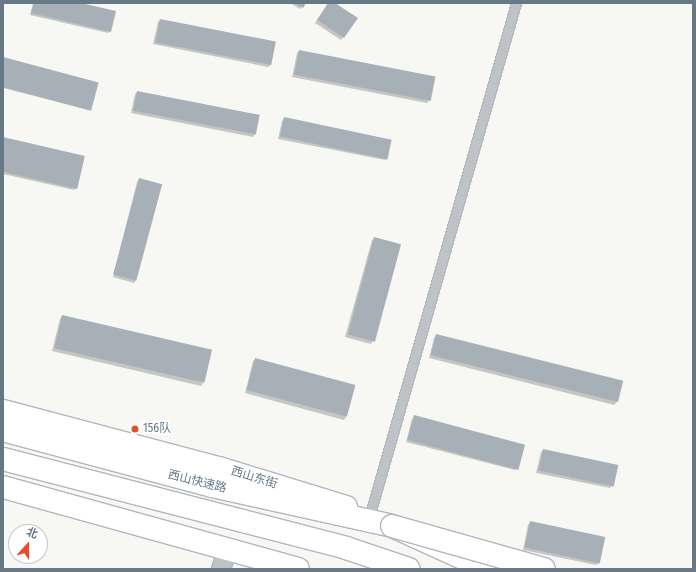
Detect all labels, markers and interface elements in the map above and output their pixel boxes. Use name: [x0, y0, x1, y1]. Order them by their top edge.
place label: 156队: [143, 422, 171, 436]
marker: 156队: [130, 424, 140, 434]
street label: 西山东街: [229, 464, 279, 492]
street label: 西山快速路: [166, 468, 228, 496]
north arrow: [8, 524, 48, 564]
text: 北: [25, 525, 40, 541]

